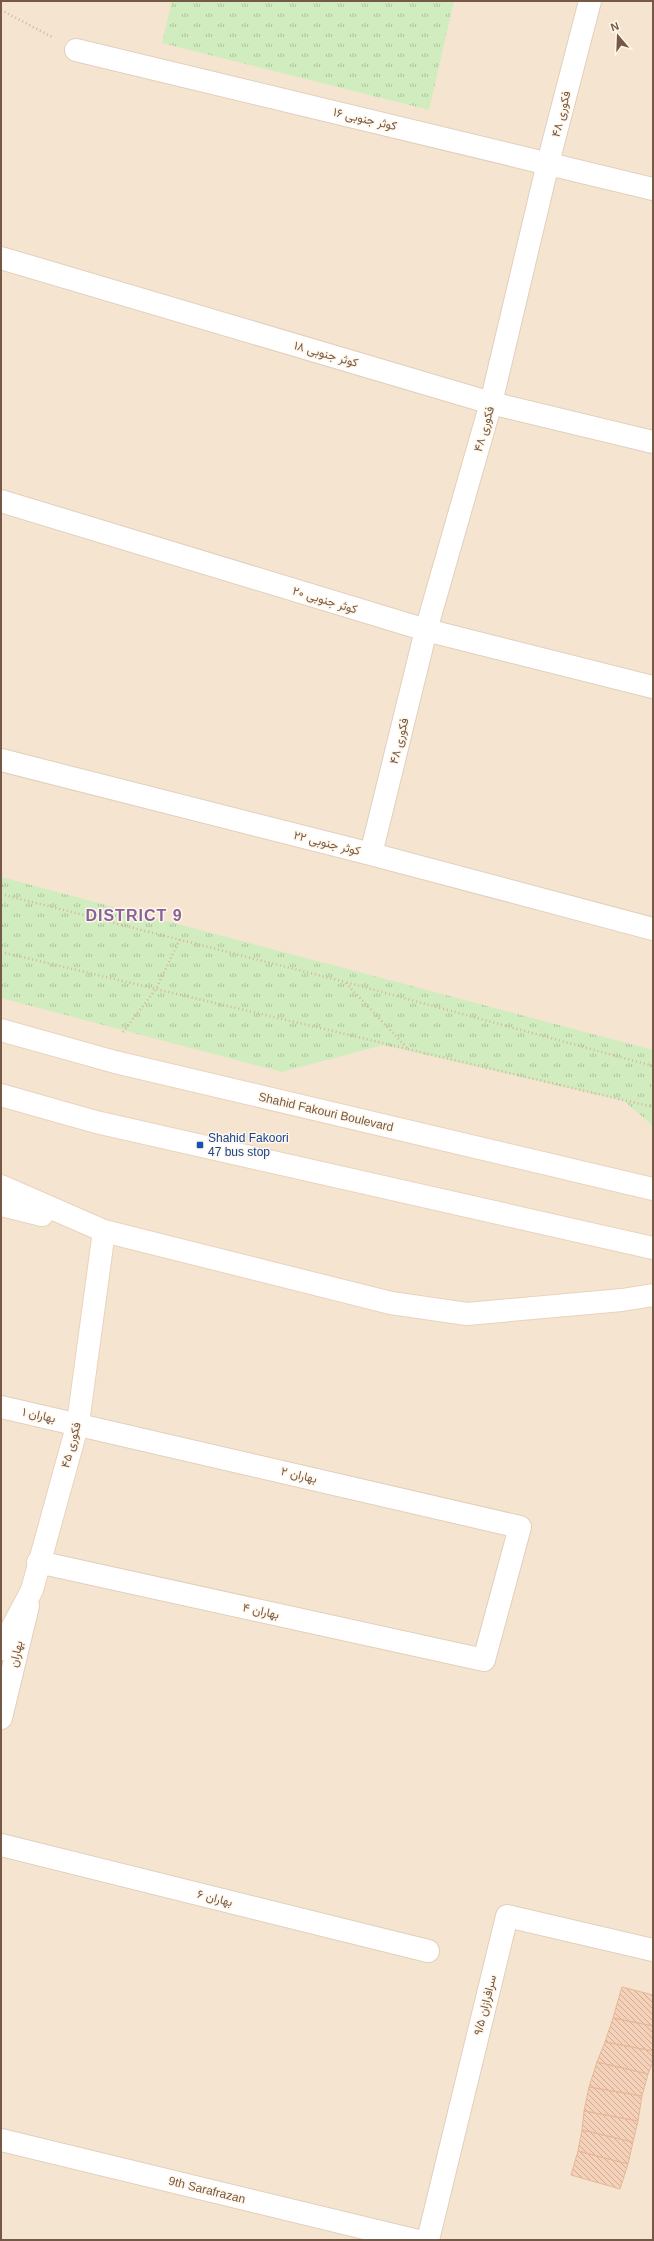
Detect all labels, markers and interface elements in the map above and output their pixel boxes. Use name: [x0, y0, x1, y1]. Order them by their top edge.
north arrow: [598, 16, 638, 56]
text: N: [609, 20, 621, 34]
street label: فکوری ۴۸: [549, 90, 574, 139]
street label: کوثر جنوبی ۱۶: [332, 105, 398, 134]
street label: کوثر جنوبی ۱۸: [292, 338, 360, 371]
street label: فکوری ۴۸: [471, 405, 498, 454]
street label: کوثر جنوبی ۲۰: [291, 584, 359, 617]
street label: فکوری ۴۸: [387, 717, 412, 766]
street label: کوثر جنوبی ۲۲: [292, 828, 362, 859]
district label: DISTRICT 9: [85, 907, 183, 924]
street label: Shahid Fakouri Boulevard: [257, 1090, 395, 1134]
place label: Shahid Fakoori 47 bus stop: [208, 1131, 289, 1159]
marker: Shahid Fakoori 47 bus stop: [195, 1140, 205, 1150]
street label: بهاران ۱: [21, 1405, 57, 1426]
street label: فکوری ۴۵: [58, 1421, 85, 1470]
street label: بهاران ۲: [279, 1464, 318, 1487]
street label: بهاران ۴: [241, 1600, 281, 1623]
street label: بهاران: [6, 1639, 27, 1669]
street label: بهاران ۶: [196, 1887, 234, 1910]
street label: سرافرازان ۹/۵: [471, 1973, 500, 2037]
street label: 9th Sarafrazan: [167, 2174, 247, 2206]

